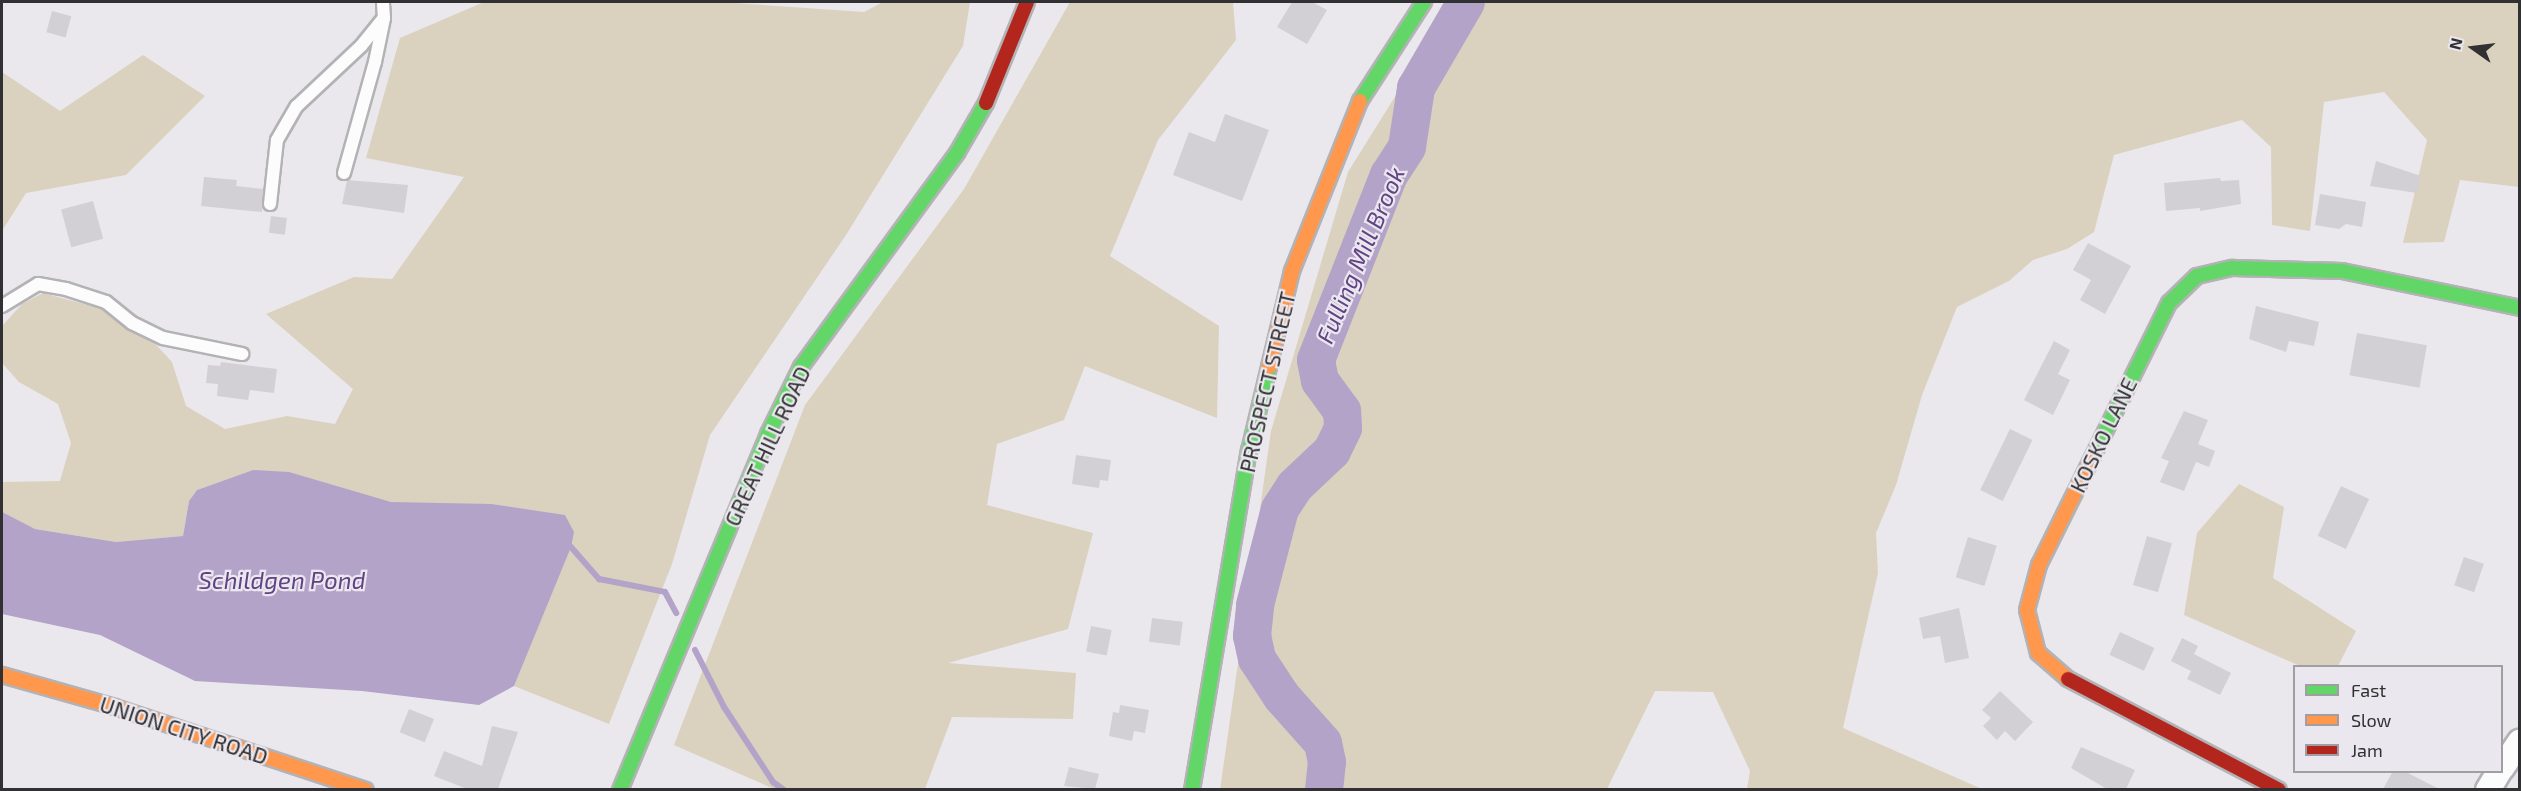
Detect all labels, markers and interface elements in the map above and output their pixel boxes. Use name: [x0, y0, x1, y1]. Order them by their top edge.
north arrow: [2443, 18, 2503, 78]
text: N: [2444, 36, 2466, 51]
water label: Fulling Mill Brook: [1310, 162, 1410, 348]
street label: PROSPECT STREET: [1233, 289, 1301, 475]
street label: GREAT HILL ROAD: [718, 361, 816, 531]
street label: KOSKO LANE: [2064, 373, 2142, 497]
water label: Schildgen Pond: [199, 566, 365, 594]
legend: [2293, 665, 2503, 773]
text: Fast: [2351, 679, 2386, 701]
street label: UNION CITY ROAD: [96, 690, 272, 770]
text: Slow: [2351, 709, 2391, 731]
text: Jam: [2351, 739, 2383, 761]

